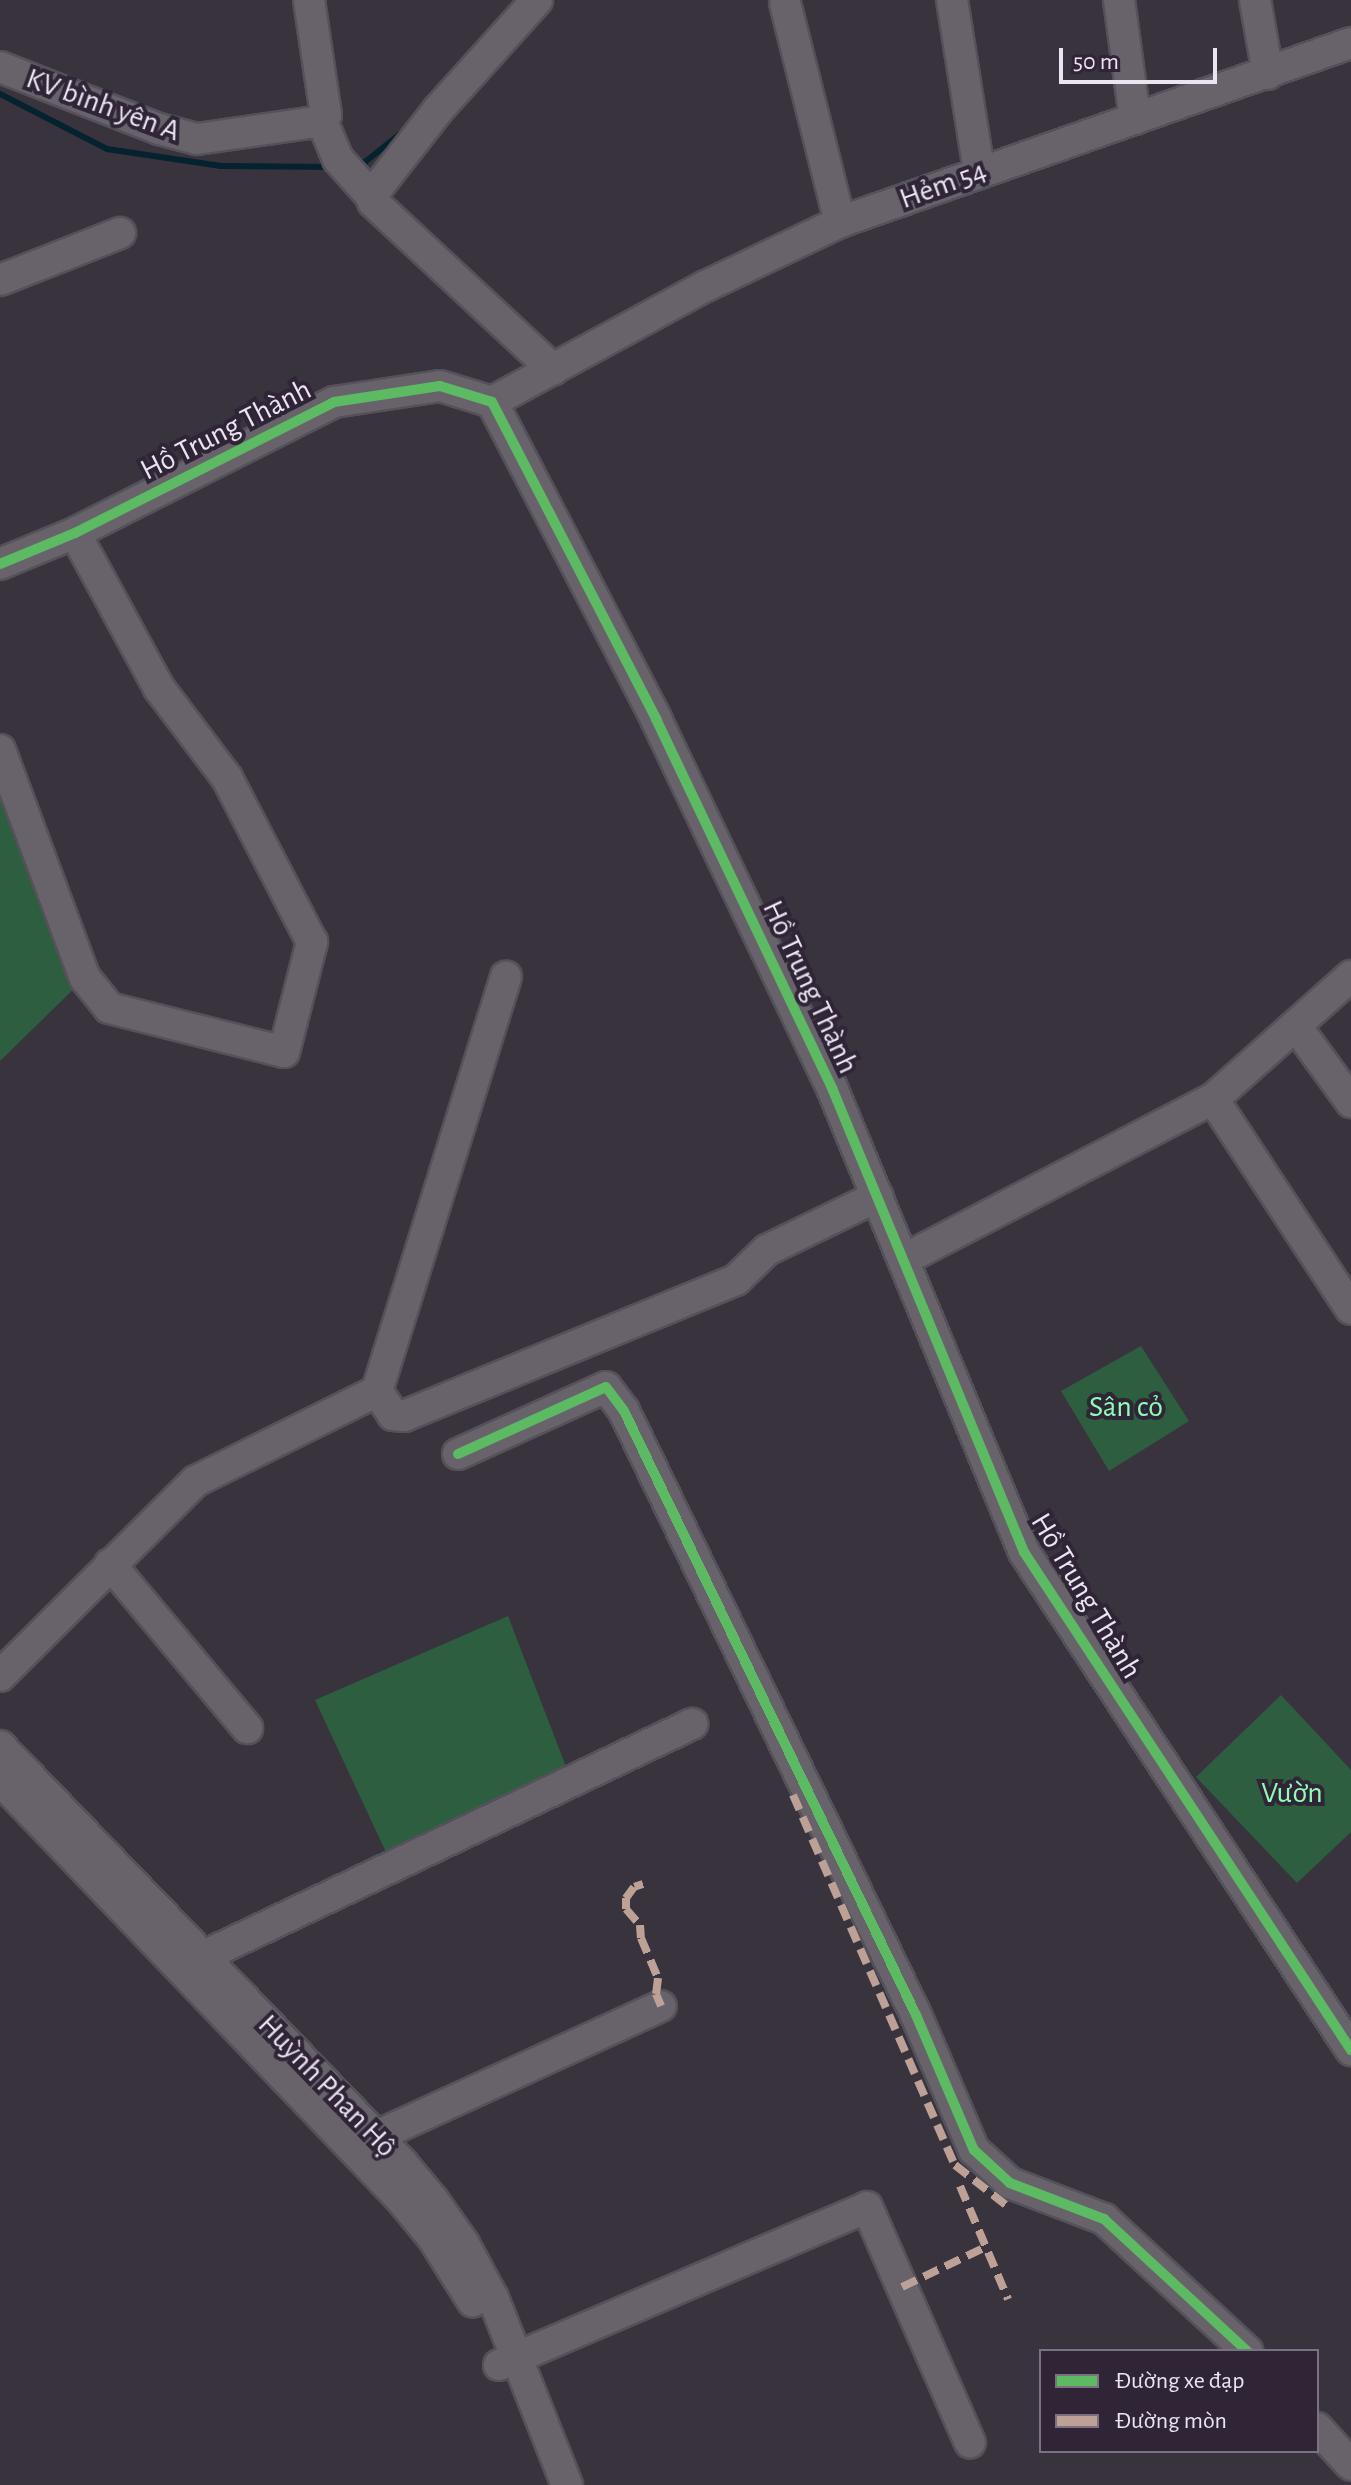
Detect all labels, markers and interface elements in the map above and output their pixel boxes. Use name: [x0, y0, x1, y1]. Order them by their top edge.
scale bar: [1063, 32, 1221, 82]
text: 50 m: [1073, 50, 1119, 74]
street label: KV bình yên A: [21, 61, 185, 149]
street label: Hẻm 54: [895, 153, 991, 217]
street label: Hồ Trung Thành: [135, 372, 317, 488]
street label: Hồ Trung Thành: [754, 895, 866, 1079]
park label: Sân cỏ: [1089, 1389, 1163, 1425]
street label: Hồ Trung Thành: [1022, 1507, 1150, 1685]
park label: Vườn: [1261, 1775, 1323, 1811]
street label: Huỳnh Phan Hộ: [250, 2007, 404, 2165]
legend: [1039, 2349, 1319, 2453]
text: Đường xe đạp: [1115, 2369, 1245, 2393]
text: Đường mòn: [1115, 2409, 1227, 2433]

